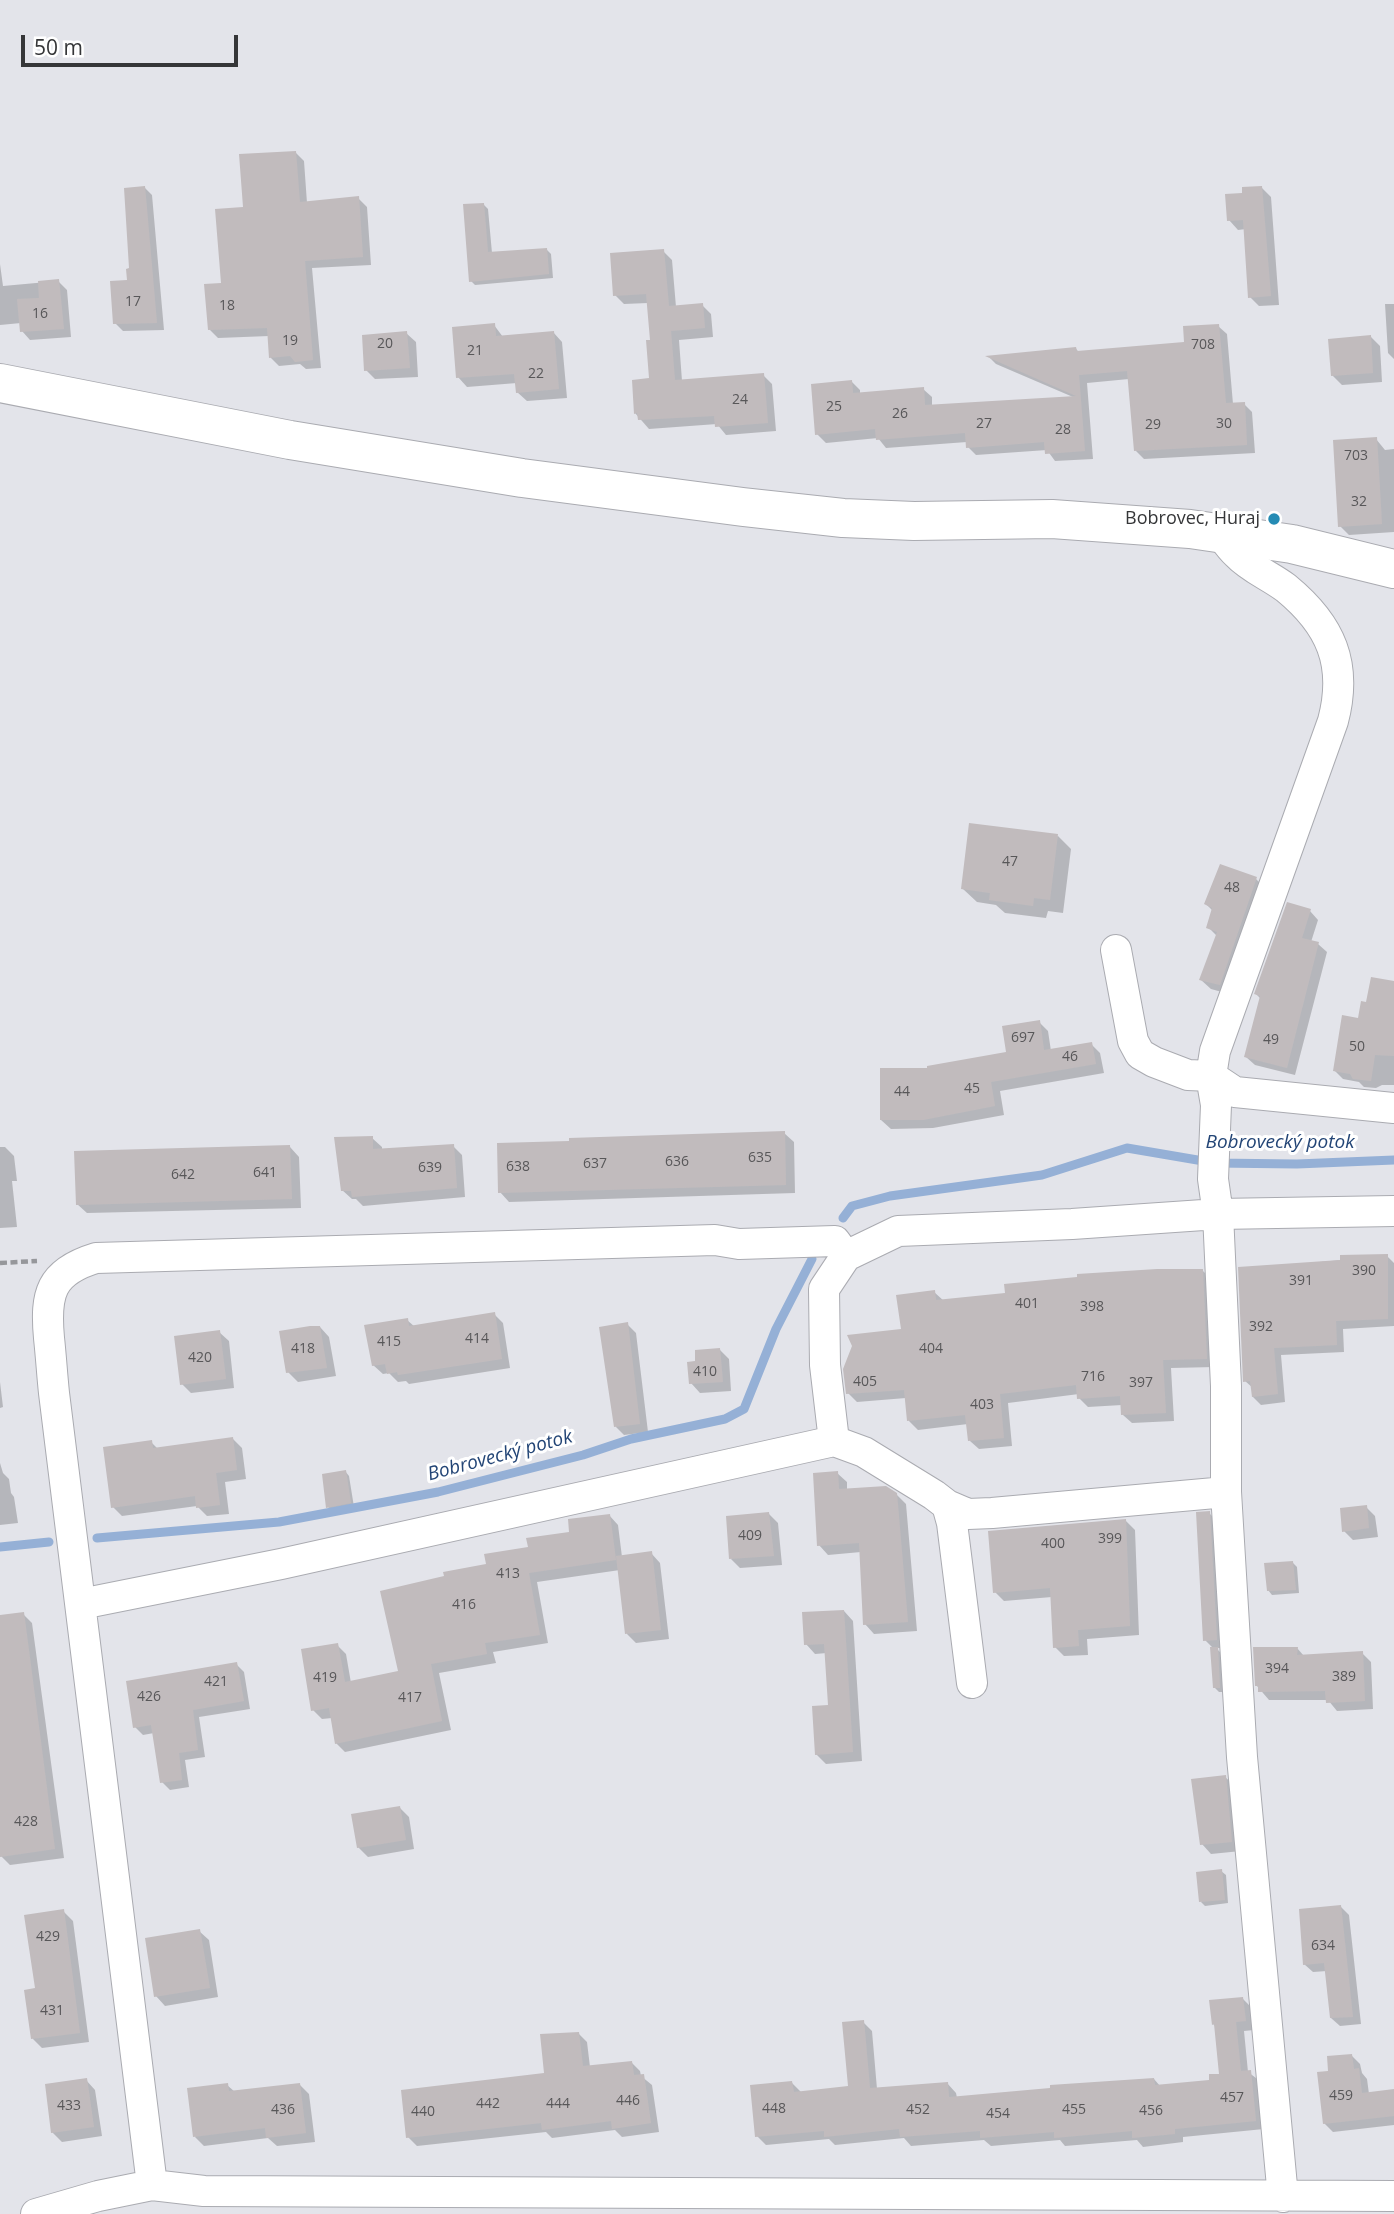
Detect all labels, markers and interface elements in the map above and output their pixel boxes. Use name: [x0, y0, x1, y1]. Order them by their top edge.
scale bar: [24, 21, 242, 65]
text: 50 m: [34, 33, 83, 61]
house number: 17: [125, 294, 141, 310]
house number: 18: [219, 298, 235, 314]
house number: 16: [32, 306, 48, 322]
house number: 19: [282, 333, 298, 349]
house number: 20: [377, 336, 393, 352]
house number: 708: [1191, 337, 1215, 353]
house number: 21: [467, 343, 483, 359]
house number: 22: [528, 366, 544, 382]
house number: 24: [732, 392, 748, 408]
house number: 25: [826, 399, 842, 415]
house number: 26: [892, 406, 908, 422]
house number: 27: [976, 416, 992, 432]
house number: 30: [1216, 416, 1232, 432]
house number: 29: [1145, 417, 1161, 433]
house number: 28: [1055, 422, 1071, 438]
house number: 703: [1344, 448, 1368, 464]
house number: 32: [1351, 494, 1367, 510]
place label: Bobrovec, Huraj: [1125, 508, 1260, 530]
marker: Bobrovec, Huraj: [1266, 511, 1282, 527]
house number: 47: [1002, 854, 1018, 870]
house number: 48: [1224, 880, 1240, 896]
house number: 697: [1011, 1030, 1035, 1046]
house number: 49: [1263, 1032, 1279, 1048]
house number: 50: [1349, 1039, 1365, 1055]
house number: 46: [1062, 1049, 1078, 1065]
house number: 45: [964, 1081, 980, 1097]
house number: 44: [894, 1084, 910, 1100]
water label: Bobrovecký potok: [1206, 1132, 1354, 1154]
house number: 635: [748, 1150, 772, 1166]
house number: 636: [665, 1154, 689, 1170]
house number: 637: [583, 1156, 607, 1172]
house number: 638: [506, 1159, 530, 1175]
house number: 639: [418, 1160, 442, 1176]
house number: 641: [253, 1165, 277, 1181]
house number: 642: [171, 1167, 195, 1183]
house number: 390: [1352, 1263, 1376, 1279]
house number: 391: [1289, 1273, 1313, 1289]
house number: 401: [1015, 1296, 1039, 1312]
house number: 398: [1080, 1299, 1104, 1315]
house number: 392: [1249, 1319, 1273, 1335]
house number: 414: [465, 1331, 489, 1347]
house number: 415: [377, 1334, 401, 1350]
house number: 418: [291, 1341, 315, 1357]
house number: 404: [919, 1341, 943, 1357]
house number: 420: [188, 1350, 212, 1366]
house number: 410: [693, 1364, 717, 1380]
house number: 716: [1081, 1369, 1105, 1385]
house number: 405: [853, 1374, 877, 1390]
house number: 397: [1129, 1375, 1153, 1391]
house number: 403: [970, 1397, 994, 1413]
water label: Bobrovecký potok: [425, 1426, 575, 1486]
house number: 409: [738, 1528, 762, 1544]
house number: 399: [1098, 1531, 1122, 1547]
house number: 400: [1041, 1536, 1065, 1552]
house number: 413: [496, 1566, 520, 1582]
house number: 416: [452, 1597, 476, 1613]
house number: 394: [1265, 1661, 1289, 1677]
house number: 389: [1332, 1669, 1356, 1685]
house number: 419: [313, 1670, 337, 1686]
house number: 421: [204, 1674, 228, 1690]
house number: 426: [137, 1689, 161, 1705]
house number: 417: [398, 1690, 422, 1706]
house number: 428: [14, 1814, 38, 1830]
house number: 429: [36, 1929, 60, 1945]
house number: 634: [1311, 1938, 1335, 1954]
house number: 431: [40, 2003, 64, 2019]
house number: 459: [1329, 2088, 1353, 2104]
house number: 457: [1220, 2090, 1244, 2106]
house number: 446: [616, 2093, 640, 2109]
house number: 442: [476, 2096, 500, 2112]
house number: 444: [546, 2096, 570, 2112]
house number: 433: [57, 2098, 81, 2114]
house number: 448: [762, 2101, 786, 2117]
house number: 436: [271, 2102, 295, 2118]
house number: 452: [906, 2102, 930, 2118]
house number: 455: [1062, 2102, 1086, 2118]
house number: 456: [1139, 2103, 1163, 2119]
house number: 440: [411, 2104, 435, 2120]
house number: 454: [986, 2106, 1010, 2122]

